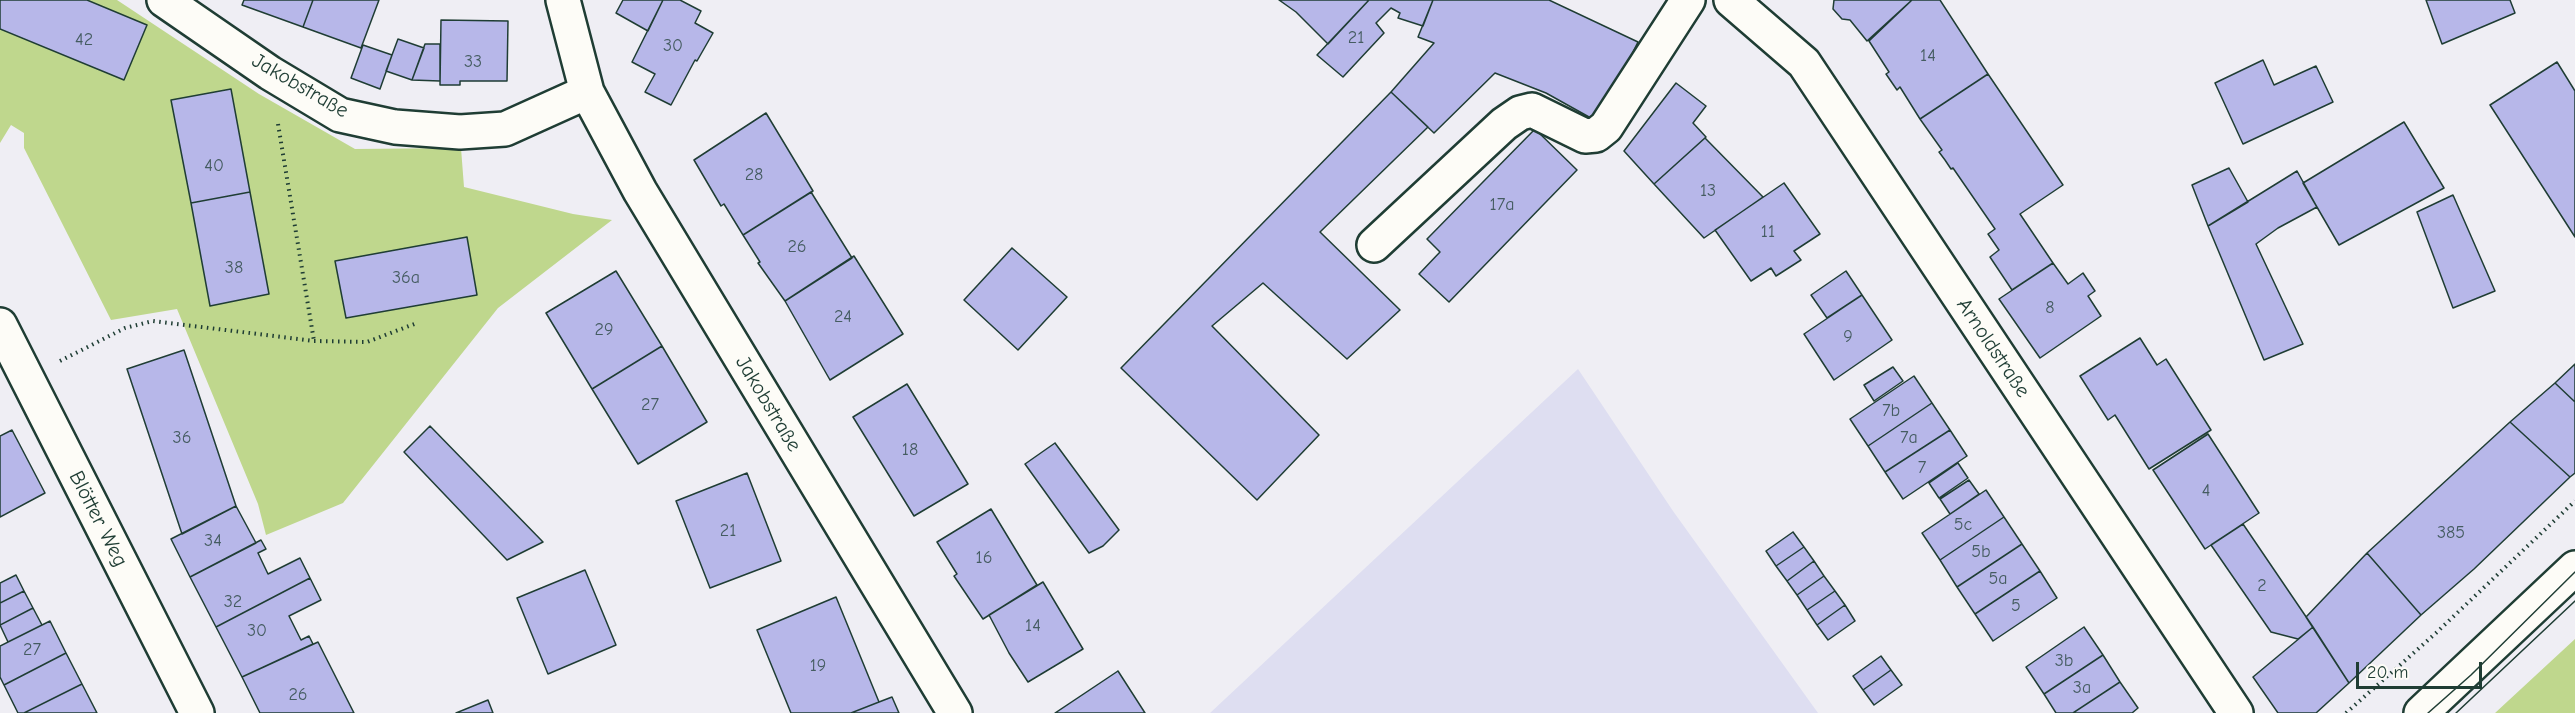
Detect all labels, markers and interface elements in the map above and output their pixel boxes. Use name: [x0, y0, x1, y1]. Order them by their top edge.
house number: 21: [1348, 27, 1364, 49]
house number: 42: [75, 29, 93, 51]
house number: 30: [663, 35, 683, 57]
house number: 14: [1920, 45, 1936, 67]
street label: Jakobstraße: [247, 48, 353, 124]
house number: 33: [464, 51, 482, 73]
house number: 40: [204, 155, 224, 177]
house number: 28: [745, 164, 763, 186]
house number: 13: [1700, 180, 1716, 202]
house number: 17a: [1490, 194, 1514, 216]
house number: 11: [1761, 221, 1775, 243]
house number: 26: [787, 236, 807, 258]
house number: 38: [225, 257, 243, 279]
house number: 36a: [392, 267, 420, 289]
street label: Arnoldstraße: [1951, 294, 2035, 402]
house number: 8: [2045, 297, 2055, 319]
house number: 24: [834, 306, 852, 328]
house number: 29: [595, 319, 613, 341]
house number: 9: [1843, 326, 1853, 348]
street label: Jakobstraße: [730, 351, 806, 457]
house number: 27: [641, 394, 659, 416]
house number: 7b: [1882, 400, 1900, 422]
house number: 36: [173, 427, 191, 449]
house number: 7a: [1900, 427, 1918, 449]
house number: 18: [902, 439, 918, 461]
house number: 7: [1918, 457, 1926, 479]
street label: Blötter Weg: [63, 467, 133, 571]
house number: 4: [2202, 480, 2210, 502]
house number: 5c: [1954, 514, 1972, 536]
house number: 21: [720, 520, 736, 542]
house number: 385: [2437, 522, 2465, 544]
house number: 34: [204, 530, 222, 552]
house number: 5b: [1971, 541, 1991, 563]
house number: 16: [976, 547, 992, 569]
house number: 5a: [1988, 568, 2008, 590]
house number: 2: [2257, 575, 2267, 597]
house number: 32: [224, 591, 242, 613]
house number: 5: [2011, 595, 2021, 617]
house number: 14: [1025, 615, 1041, 637]
house number: 30: [247, 620, 267, 642]
house number: 27: [23, 639, 41, 661]
house number: 3b: [2055, 650, 2073, 672]
scale bar: [2359, 650, 2485, 688]
house number: 19: [810, 655, 826, 677]
text: 20 m: [2367, 662, 2408, 683]
house number: 3a: [2073, 677, 2091, 699]
house number: 26: [288, 684, 308, 706]

